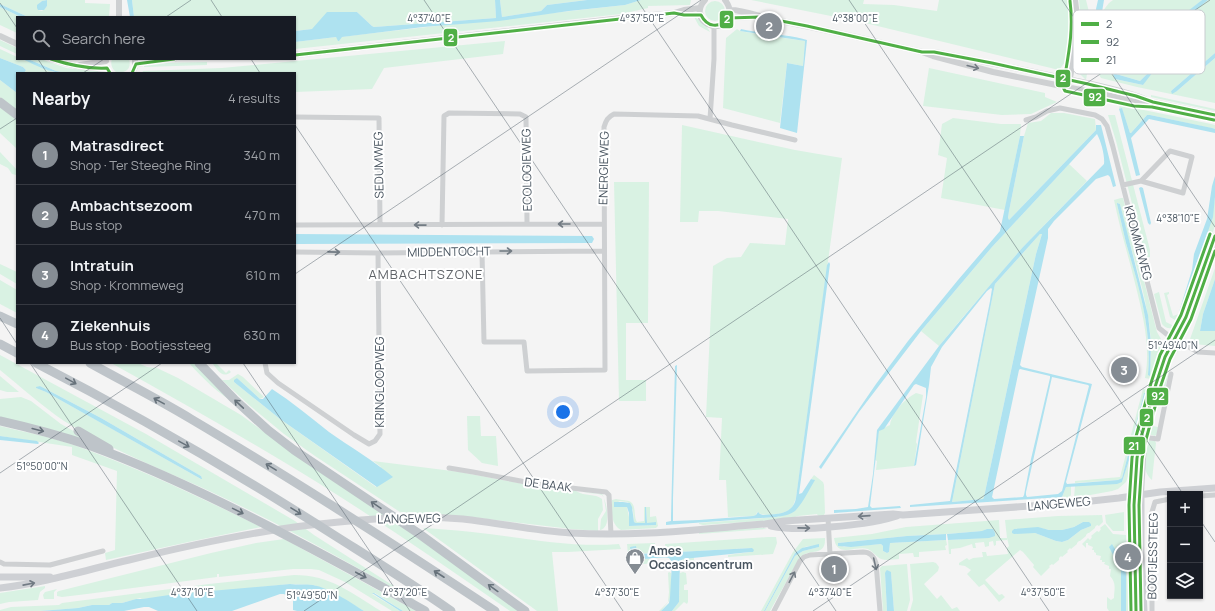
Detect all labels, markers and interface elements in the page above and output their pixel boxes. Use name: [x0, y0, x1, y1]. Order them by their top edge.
line badge: 2: [719, 10, 734, 29]
legend: [1073, 10, 1205, 74]
text: 4°37'40"E: [407, 11, 451, 25]
text: 4°37'50"E: [620, 11, 665, 25]
text: 2: [724, 11, 730, 26]
pin: 2: [756, 11, 782, 41]
text: 4°38'00"E: [832, 11, 878, 25]
search box: [16, 16, 296, 60]
text: 2: [1106, 16, 1112, 31]
icon: search: [30, 27, 52, 49]
text: Search here: [62, 28, 145, 49]
line badge: 2: [443, 28, 458, 47]
text: 2: [448, 30, 454, 45]
text: 92: [1106, 34, 1119, 49]
text: 21: [1106, 52, 1117, 67]
one-way arrow: [966, 63, 979, 71]
line badge: 2: [1055, 69, 1071, 88]
text: 2: [1060, 70, 1066, 85]
text: Nearby: [32, 87, 90, 110]
line badge: 92: [1083, 88, 1106, 107]
text: 4 results: [228, 89, 280, 107]
text: 92: [1088, 89, 1102, 104]
street label: ECOLOGIEWEG: [517, 128, 536, 211]
street label: ENERGIEWEG: [594, 130, 613, 205]
street label: SEDUMWEG: [369, 131, 388, 199]
text: Matrasdirect: [70, 135, 164, 156]
text: 1: [42, 146, 48, 164]
text: 340 m: [244, 146, 280, 164]
text: Shop · Ter Steeghe Ring: [70, 156, 211, 174]
text: Ambachtsezoom: [70, 195, 193, 216]
street label: KROMMEWEG: [1120, 204, 1157, 283]
text: 2: [41, 206, 49, 224]
text: 470 m: [244, 206, 280, 224]
text: 4°38'10"E: [1156, 211, 1200, 225]
text: Bus stop: [70, 216, 122, 234]
one-way arrow: [558, 220, 571, 228]
one-way arrow: [414, 221, 427, 229]
street label: MIDDENTOCHT: [407, 242, 492, 261]
one-way arrow: [499, 247, 512, 255]
one-way arrow: [327, 248, 340, 256]
text: Intratuin: [70, 255, 134, 276]
district label: AMBACHTSZONE: [369, 265, 483, 283]
text: 3: [41, 266, 49, 284]
text: 610 m: [246, 266, 280, 284]
text: Shop · Krommeweg: [70, 276, 184, 294]
text: Ziekenhuis: [70, 315, 150, 336]
text: 4: [41, 326, 49, 344]
text: 630 m: [243, 326, 280, 344]
text: Bus stop · Bootjessteeg: [70, 336, 211, 354]
street label: KRINGLOOPWEG: [371, 336, 388, 427]
text: 51°49'40"N: [1148, 338, 1198, 352]
pin: 3: [1111, 355, 1137, 385]
one-way arrow: [65, 378, 77, 386]
line badge: 92: [1146, 387, 1169, 406]
text: 92: [1151, 388, 1165, 403]
one-way arrow: [153, 397, 165, 405]
one-way arrow: [234, 399, 244, 408]
your location: [553, 402, 573, 422]
line badge: 2: [1139, 408, 1154, 427]
text: 2: [1144, 410, 1150, 425]
one-way arrow: [31, 427, 44, 434]
line badge: 21: [1123, 436, 1146, 455]
text: 21: [1128, 438, 1140, 453]
one-way arrow: [178, 441, 190, 449]
text: 51°50'00"N: [16, 459, 68, 473]
one-way arrow: [265, 463, 277, 471]
street label: DE BAAK: [523, 473, 574, 496]
map controls: [1167, 491, 1203, 599]
button: +: [1167, 491, 1203, 527]
street label: LANGEWEG: [1027, 492, 1092, 515]
one-way arrow: [371, 501, 382, 509]
one-way arrow: [290, 507, 302, 515]
one-way arrow: [231, 508, 243, 515]
street label: LANGEWEG: [377, 509, 441, 528]
one-way arrow: [858, 512, 871, 519]
street label: BOOTJESSTEEG: [1143, 512, 1162, 599]
one-way arrow: [797, 525, 810, 532]
button: −: [1167, 527, 1203, 563]
place label: Ames Occasioncentrum: [649, 542, 753, 573]
pin: 4: [1115, 542, 1141, 572]
shop icon: Ames Occasioncentrum: [624, 547, 646, 575]
pin: 1: [821, 554, 847, 584]
one-way arrow: [872, 558, 880, 571]
button: layers: [1167, 563, 1203, 599]
one-way arrow: [434, 570, 445, 578]
one-way arrow: [789, 571, 797, 583]
one-way arrow: [355, 572, 367, 579]
one-way arrow: [22, 580, 35, 588]
one-way arrow: [488, 584, 499, 592]
text: 4°37'10"E: [171, 585, 214, 599]
text: 4°37'20"E: [383, 585, 428, 599]
text: 4°37'30"E: [595, 585, 639, 599]
text: 4°37'40"E: [808, 585, 852, 599]
text: 4°37'50"E: [1021, 585, 1066, 599]
text: 51°49'50"N: [287, 588, 338, 602]

